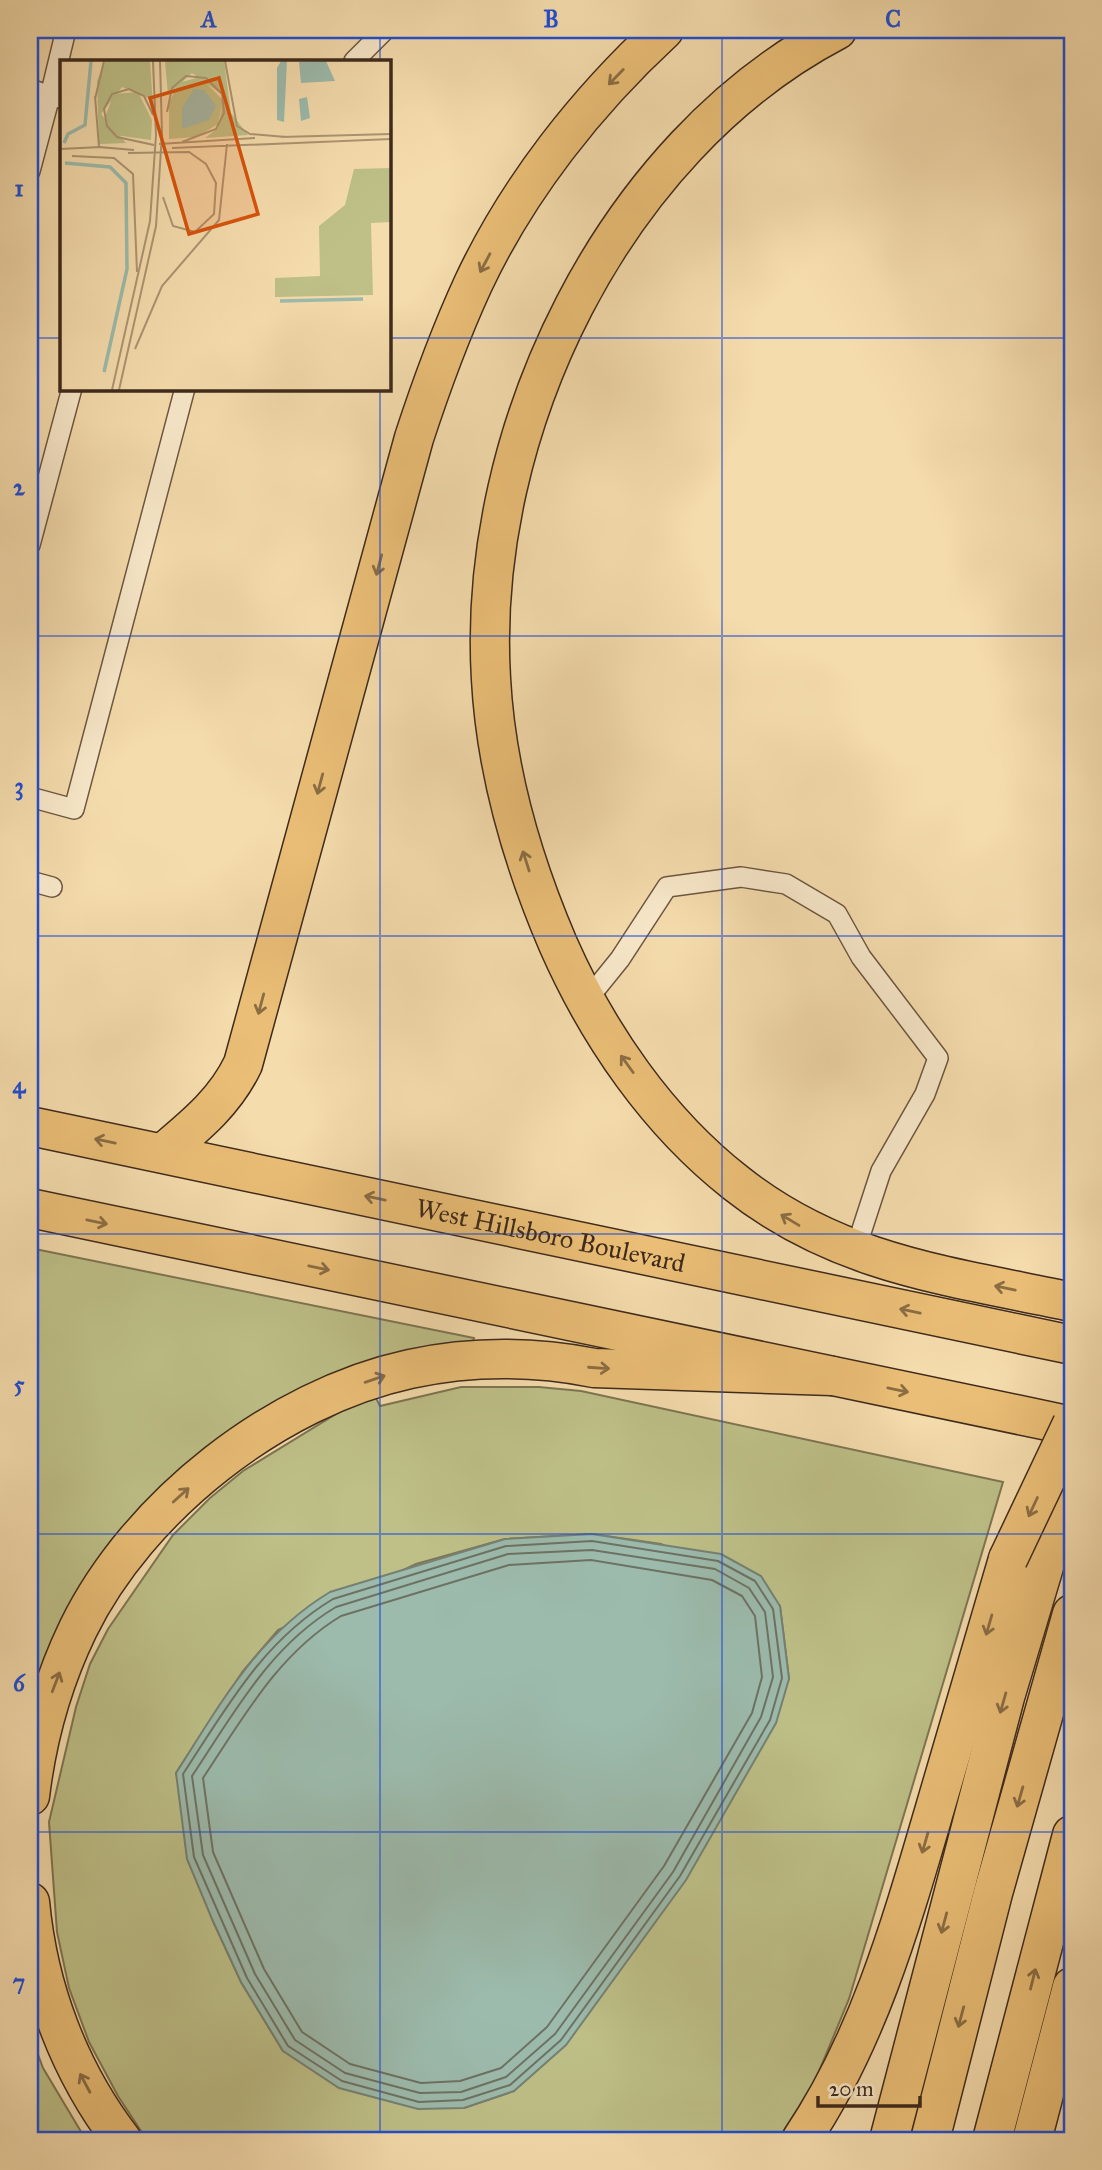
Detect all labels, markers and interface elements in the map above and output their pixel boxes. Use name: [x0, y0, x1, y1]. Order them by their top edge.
text: A: [199, 5, 217, 33]
text: B: [543, 5, 559, 33]
text: C: [885, 5, 901, 33]
inset map: [60, 60, 390, 390]
one-way arrow: [607, 69, 624, 86]
text: 1: [14, 174, 24, 202]
one-way arrow: [477, 252, 491, 272]
text: 2: [13, 473, 25, 501]
one-way arrow: [372, 553, 385, 575]
text: 3: [14, 772, 24, 801]
one-way arrow: [313, 772, 326, 795]
one-way arrow: [519, 850, 532, 872]
one-way arrow: [253, 993, 266, 1015]
one-way arrow: [620, 1055, 634, 1074]
text: 4: [13, 1071, 27, 1099]
one-way arrow: [94, 1134, 117, 1147]
one-way arrow: [364, 1190, 387, 1204]
street label: West Hillsboro Boulevard: [413, 1192, 688, 1279]
one-way arrow: [780, 1213, 800, 1227]
one-way arrow: [85, 1215, 108, 1229]
one-way arrow: [307, 1262, 330, 1276]
one-way arrow: [994, 1281, 1017, 1295]
one-way arrow: [899, 1303, 922, 1317]
one-way arrow: [588, 1362, 610, 1375]
text: 5: [14, 1370, 25, 1398]
one-way arrow: [363, 1372, 385, 1384]
one-way arrow: [886, 1383, 909, 1397]
one-way arrow: [172, 1487, 190, 1503]
one-way arrow: [1025, 1496, 1039, 1517]
one-way arrow: [982, 1613, 995, 1635]
text: 6: [13, 1669, 26, 1697]
one-way arrow: [50, 1672, 63, 1694]
one-way arrow: [996, 1692, 1009, 1714]
one-way arrow: [1012, 1786, 1025, 1808]
one-way arrow: [918, 1831, 931, 1854]
one-way arrow: [937, 1911, 950, 1934]
text: 7: [13, 1968, 25, 1996]
one-way arrow: [1027, 1968, 1040, 1991]
one-way arrow: [954, 2005, 967, 2028]
scale bar: [818, 2065, 920, 2109]
one-way arrow: [78, 2073, 92, 2094]
text: 20 m: [829, 2076, 874, 2102]

